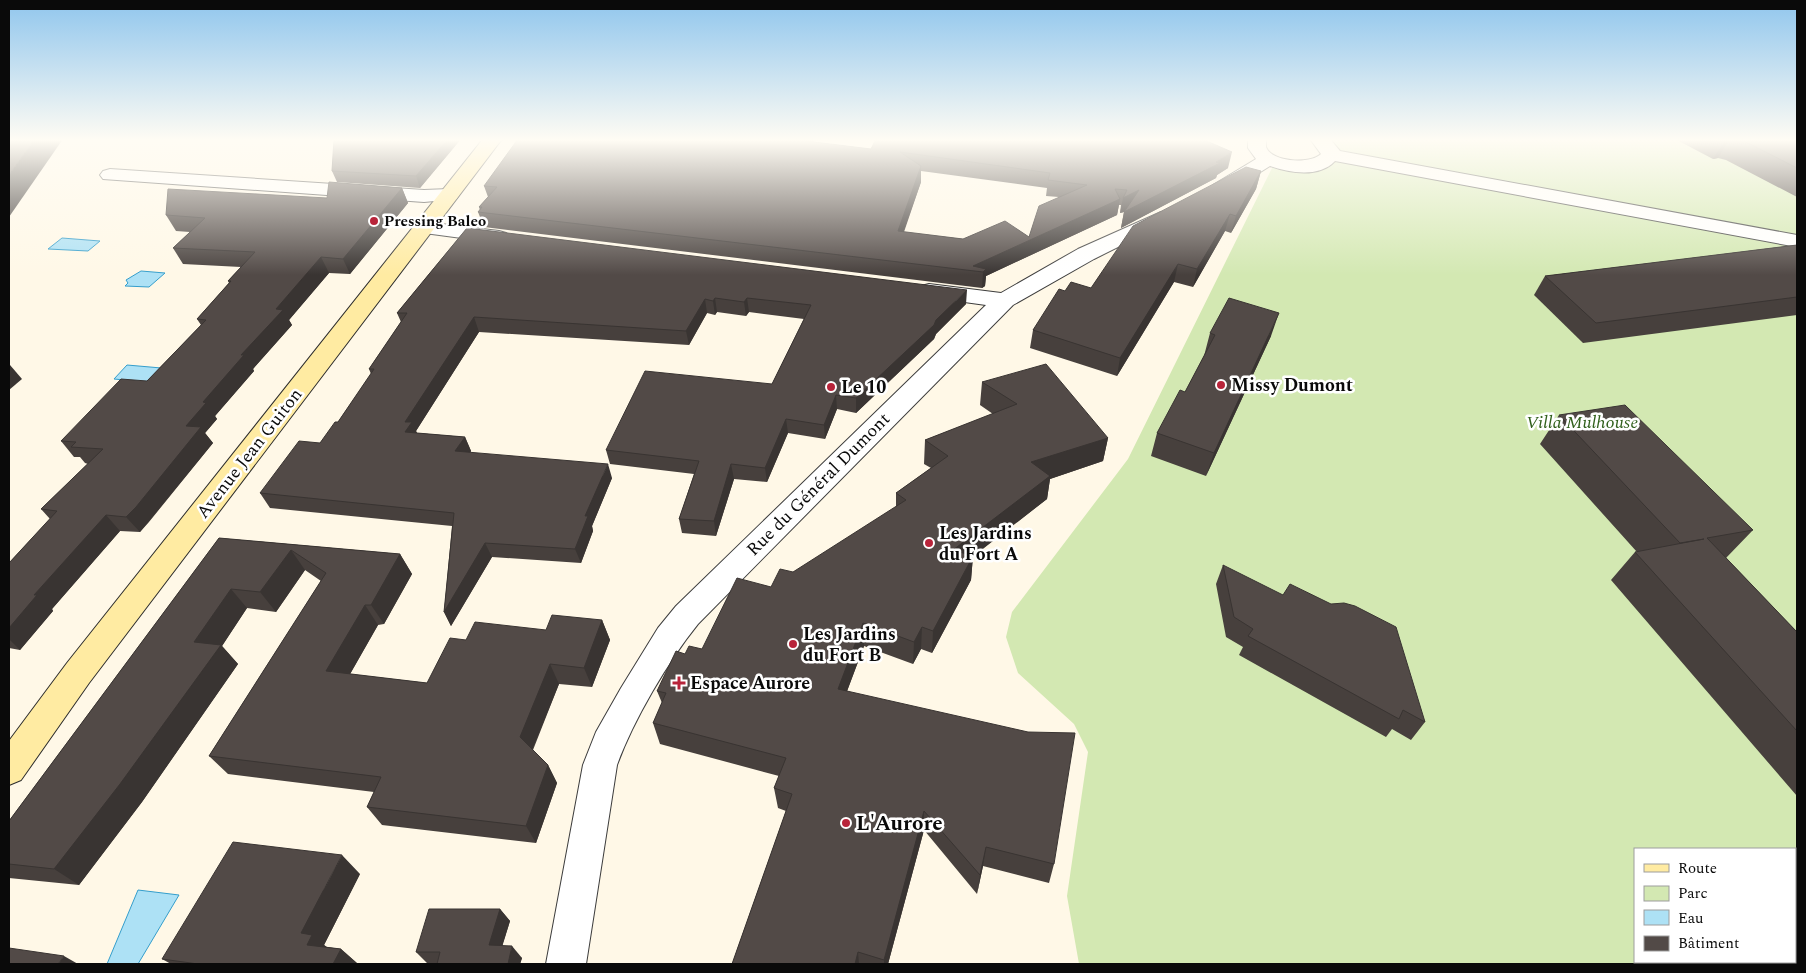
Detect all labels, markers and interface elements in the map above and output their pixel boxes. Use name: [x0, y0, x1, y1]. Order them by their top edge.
place label: Pressing Baleo: [384, 210, 486, 233]
marker: Pressing Baleo: [368, 215, 380, 227]
place label: Missy Dumont: [1231, 372, 1353, 399]
place label: Le 10: [841, 374, 886, 401]
marker: Missy Dumont: [1215, 379, 1227, 391]
marker: Le 10: [825, 381, 837, 393]
street label: Avenue Jean Guiton: [190, 382, 309, 524]
street label: Rue du Général Dumont: [740, 406, 896, 562]
park label: Villa Mulhouse: [1526, 409, 1638, 436]
place label: Les Jardins du Fort A: [939, 520, 1032, 568]
marker: Les Jardins du Fort A: [923, 537, 935, 549]
place label: Les Jardins du Fort B: [803, 621, 896, 669]
marker: Les Jardins du Fort B: [787, 638, 799, 650]
place label: Espace Aurore: [690, 670, 810, 697]
marker: Espace Aurore: [672, 676, 686, 690]
place label: L'Aurore: [856, 808, 943, 840]
marker: L'Aurore: [840, 817, 852, 829]
legend: [1634, 848, 1796, 963]
text: Route: [1678, 857, 1717, 880]
text: Parc: [1678, 882, 1708, 905]
text: Eau: [1678, 907, 1704, 930]
text: Bâtiment: [1678, 932, 1739, 955]

